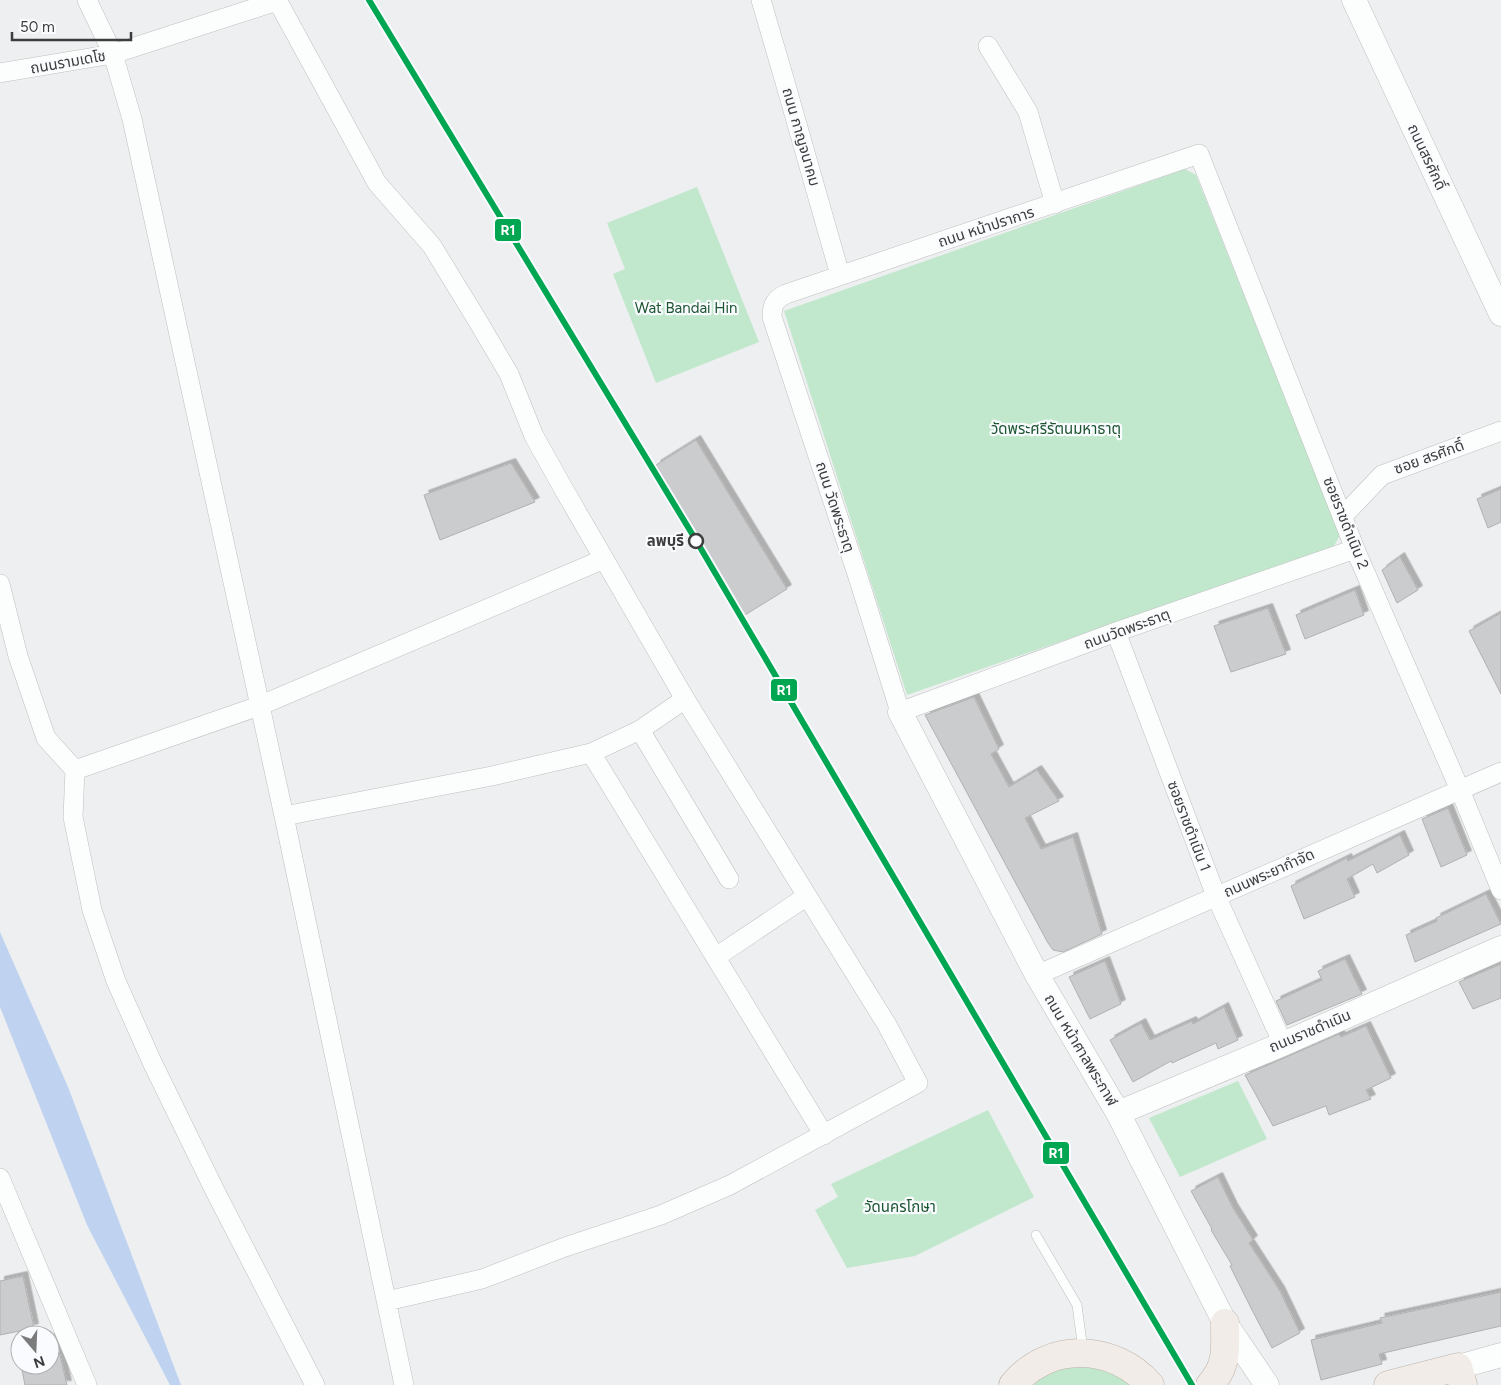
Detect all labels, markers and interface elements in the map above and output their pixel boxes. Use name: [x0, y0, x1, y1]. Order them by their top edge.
scale bar: [12, 10, 131, 42]
text: 50 m: [20, 18, 55, 36]
street label: ถนนรามเดโช: [29, 47, 107, 77]
street label: ถนน กาญจนาคม: [778, 86, 824, 188]
street label: ถนนสรศักดิ์: [1404, 121, 1450, 193]
street label: ถนน หน้าปราการ: [936, 203, 1036, 251]
line badge: R1: [494, 218, 522, 242]
text: R1: [501, 222, 515, 239]
park label: Wat Bandai Hin: [635, 299, 737, 317]
park label: วัดพระศรีรัตนมหาธาตุ: [991, 420, 1121, 438]
street label: ซอย สรศักดิ์: [1392, 436, 1466, 478]
street label: ถนน วัดพระธาตุ: [812, 459, 858, 555]
street label: ซอยราชดำเนิน 2: [1319, 474, 1373, 572]
place label: ลพบุรี: [647, 532, 684, 550]
marker: ลพบุรี: [688, 533, 704, 549]
street label: ถนนวัดพระธาตุ: [1081, 605, 1173, 653]
line badge: R1: [770, 678, 798, 702]
text: R1: [777, 682, 791, 699]
street label: ซอยราชดำเนิน 1: [1163, 778, 1215, 874]
street label: ถนนพระยากำจัด: [1221, 845, 1317, 901]
street label: ถนน หน้าศาลพระกาฬ: [1041, 991, 1121, 1109]
street label: ถนนราชดำเนิน: [1266, 1006, 1354, 1056]
line badge: R1: [1042, 1141, 1070, 1165]
text: R1: [1049, 1145, 1063, 1162]
park label: วัดนครโกษา: [864, 1198, 936, 1216]
north arrow: [10, 1325, 60, 1375]
text: N: [31, 1352, 47, 1372]

